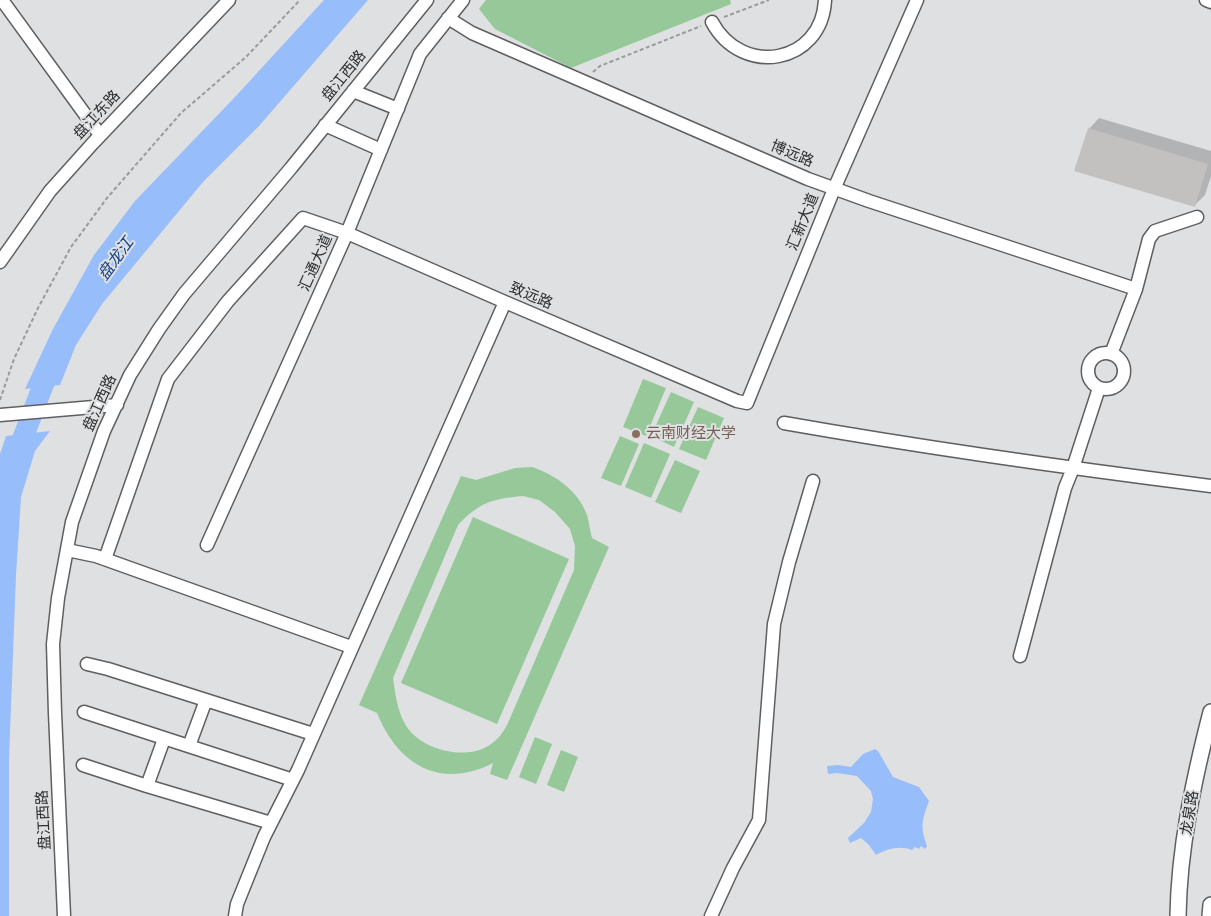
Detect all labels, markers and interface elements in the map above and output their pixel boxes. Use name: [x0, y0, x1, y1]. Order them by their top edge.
street label: 盘江西路: [318, 47, 370, 105]
street label: 盘江东路: [70, 87, 124, 143]
street label: 博远路: [768, 137, 816, 171]
street label: 汇新大道: [783, 191, 823, 253]
street label: 汇通大道: [296, 232, 336, 294]
water label: 盘龙江: [94, 234, 138, 284]
street label: 致远路: [507, 279, 555, 313]
street label: 盘江西路: [80, 372, 120, 434]
place label: 云南财经大学: [646, 425, 736, 443]
marker: 云南财经大学: [630, 428, 642, 440]
street label: 龙泉路: [1178, 789, 1202, 837]
street label: 盘江西路: [33, 790, 55, 850]

